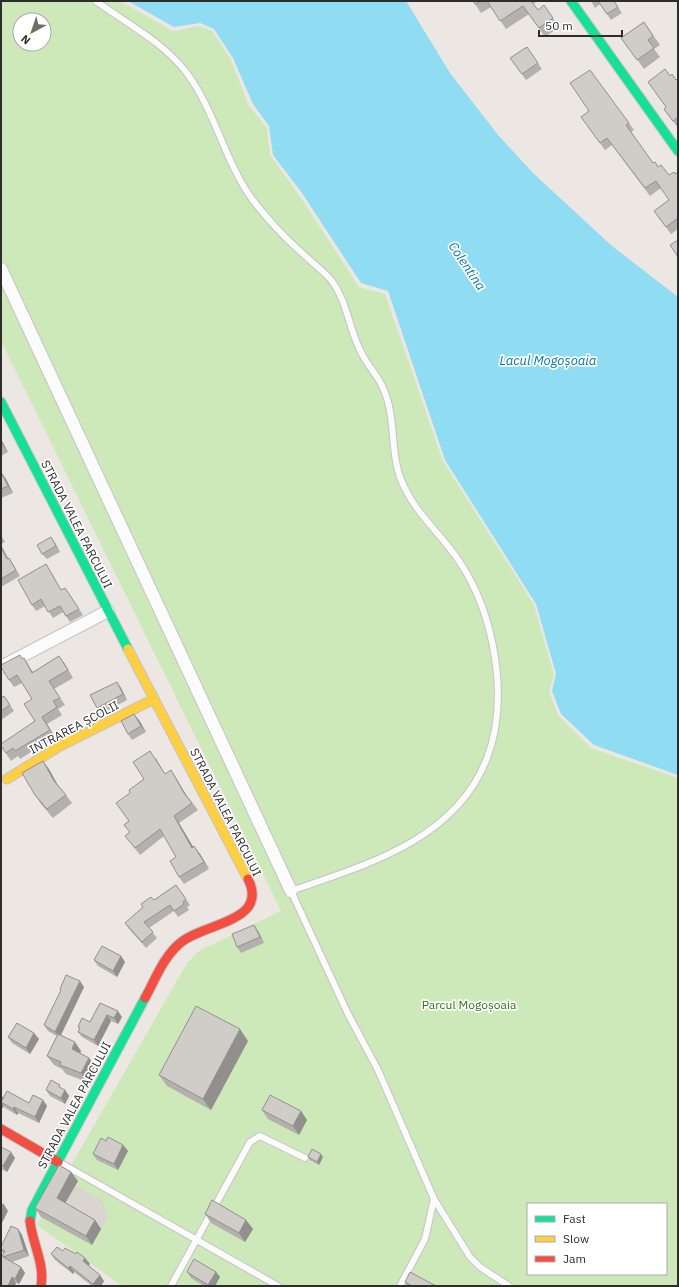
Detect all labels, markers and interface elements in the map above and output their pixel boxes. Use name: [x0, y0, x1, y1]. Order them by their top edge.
north arrow: [12, 12, 52, 52]
scale bar: [539, 12, 622, 38]
text: 50 m: [545, 18, 573, 33]
text: N: [18, 32, 33, 48]
water label: Colentina: [445, 238, 489, 294]
water label: Lacul Mogoșoaia: [500, 352, 596, 369]
street label: STRADA VALEA PARCULUI: [38, 457, 116, 591]
street label: INTRAREA ȘCOLII: [27, 697, 121, 757]
street label: STRADA VALEA PARCULUI: [187, 745, 265, 879]
park label: Parcul Mogoșoaia: [422, 997, 517, 1012]
street label: STRADA VALEA PARCULUI: [34, 1039, 114, 1171]
legend: [527, 1203, 667, 1275]
text: Fast: [563, 1211, 586, 1226]
text: Slow: [563, 1231, 589, 1246]
text: Jam: [563, 1251, 586, 1266]

